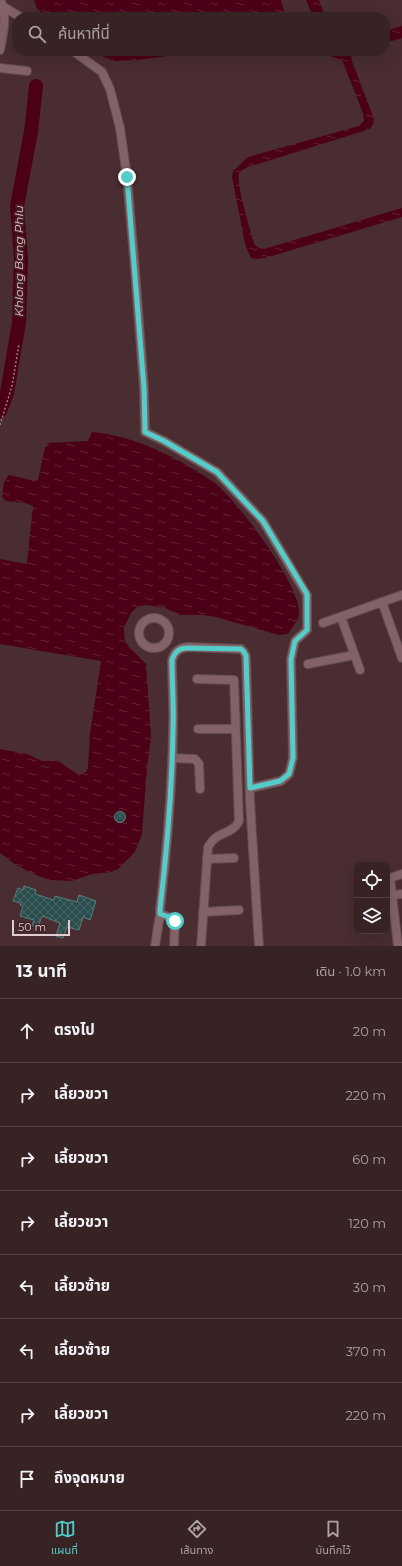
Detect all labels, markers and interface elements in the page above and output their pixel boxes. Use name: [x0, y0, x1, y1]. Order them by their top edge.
search box: [12, 12, 390, 56]
icon: search: [26, 23, 48, 45]
text: ค้นหาที่นี่: [58, 24, 110, 43]
route end: [118, 168, 136, 186]
water label: Khlong Bang Phlu: [11, 205, 26, 317]
map controls: [354, 862, 390, 934]
button: locate: [354, 862, 390, 898]
button: layers: [354, 898, 390, 934]
route start: [166, 912, 184, 930]
scale bar: [12, 918, 70, 937]
text: 50 m: [18, 920, 46, 934]
text: 13 นาที: [16, 961, 67, 981]
text: เดิน · 1.0 km: [315, 963, 386, 979]
icon: ahead: [16, 1020, 38, 1042]
text: ตรงไป: [54, 1020, 95, 1039]
text: 20 m: [353, 1023, 386, 1039]
icon: right: [16, 1084, 38, 1106]
text: เลี้ยวขวา: [54, 1084, 108, 1103]
text: 220 m: [345, 1087, 386, 1103]
icon: right: [16, 1148, 38, 1170]
text: เลี้ยวขวา: [54, 1148, 108, 1167]
text: 60 m: [352, 1151, 386, 1167]
icon: right: [16, 1212, 38, 1234]
text: เลี้ยวขวา: [54, 1212, 108, 1231]
text: 120 m: [348, 1215, 386, 1231]
icon: left: [16, 1276, 38, 1298]
text: เลี้ยวซ้าย: [54, 1276, 110, 1295]
text: 30 m: [353, 1279, 386, 1295]
icon: left: [16, 1340, 38, 1362]
text: เลี้ยวซ้าย: [54, 1340, 110, 1359]
text: 370 m: [346, 1343, 386, 1359]
icon: right: [16, 1404, 38, 1426]
text: เลี้ยวขวา: [54, 1404, 108, 1423]
text: 220 m: [345, 1407, 386, 1423]
icon: arrive: [16, 1468, 38, 1490]
text: ถึงจุดหมาย: [54, 1468, 125, 1487]
tab: แผนที่: [51, 1518, 78, 1559]
tab: เส้นทาง: [180, 1518, 213, 1559]
tab: บันทึกไว้: [316, 1518, 351, 1559]

